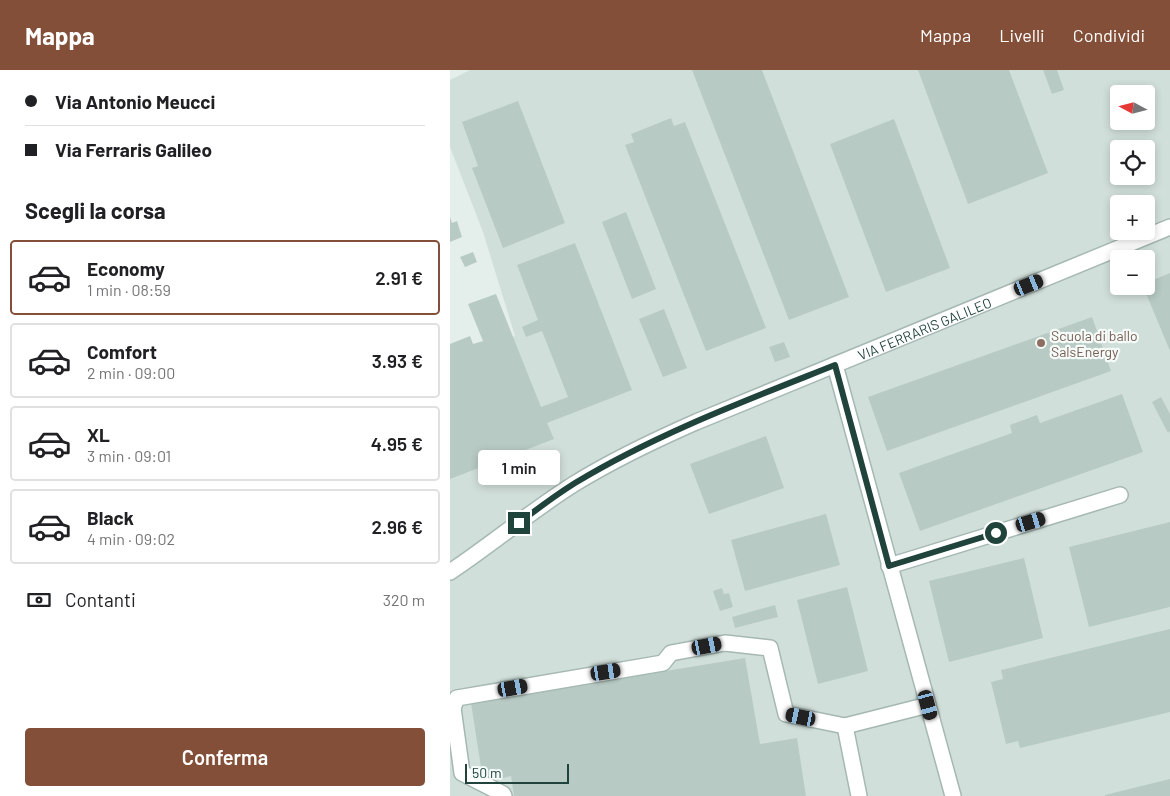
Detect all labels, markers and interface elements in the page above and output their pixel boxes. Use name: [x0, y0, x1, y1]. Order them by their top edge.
text: Mappa: [25, 21, 95, 50]
text: Mappa: [920, 24, 971, 46]
text: Livelli: [999, 24, 1045, 46]
text: Condividi: [1073, 24, 1145, 46]
north arrow: [1110, 85, 1155, 130]
map controls: [1110, 85, 1155, 295]
text: Via Antonio Meucci: [55, 90, 215, 113]
text: Via Ferraris Galileo: [55, 138, 212, 161]
button: locate: [1110, 140, 1155, 185]
button: +: [1110, 195, 1155, 240]
text: Scegli la corsa: [25, 197, 166, 223]
button: −: [1110, 250, 1155, 295]
icon: car: [27, 255, 72, 300]
text: Economy: [87, 257, 165, 280]
text: 2.91 €: [375, 266, 423, 289]
car: [1012, 272, 1045, 298]
text: 1 min · 08:59: [87, 280, 171, 299]
street label: VIA FERRARIS GALILEO: [855, 293, 994, 363]
place label: Scuola di ballo SalsEnergy: [1051, 327, 1138, 360]
marker: Scuola di ballo SalsEnergy: [1035, 337, 1047, 349]
icon: car: [27, 338, 72, 383]
text: Comfort: [87, 340, 157, 363]
text: 3.93 €: [372, 349, 423, 372]
text: 2 min · 09:00: [87, 363, 175, 382]
icon: car: [27, 421, 72, 466]
text: XL: [87, 423, 110, 446]
text: 4.95 €: [371, 432, 423, 455]
text: 3 min · 09:01: [87, 446, 171, 465]
callout: 1 min: [478, 450, 560, 486]
text: 1 min: [502, 458, 536, 477]
icon: car: [27, 504, 72, 549]
text: Black: [87, 506, 134, 529]
car: [1014, 510, 1047, 534]
route end: [508, 512, 530, 534]
text: 2.96 €: [371, 515, 423, 538]
route start: [985, 522, 1007, 544]
text: 4 min · 09:02: [87, 529, 175, 548]
icon: cash: [25, 586, 53, 614]
text: Contanti: [65, 588, 136, 611]
text: 320 m: [383, 590, 425, 609]
car: [690, 636, 723, 656]
car: [590, 662, 621, 682]
car: [496, 678, 529, 698]
car: [916, 689, 939, 721]
car: [784, 707, 817, 727]
button: Conferma: [25, 728, 425, 786]
scale bar: [465, 761, 569, 784]
text: 50 m: [472, 764, 501, 781]

